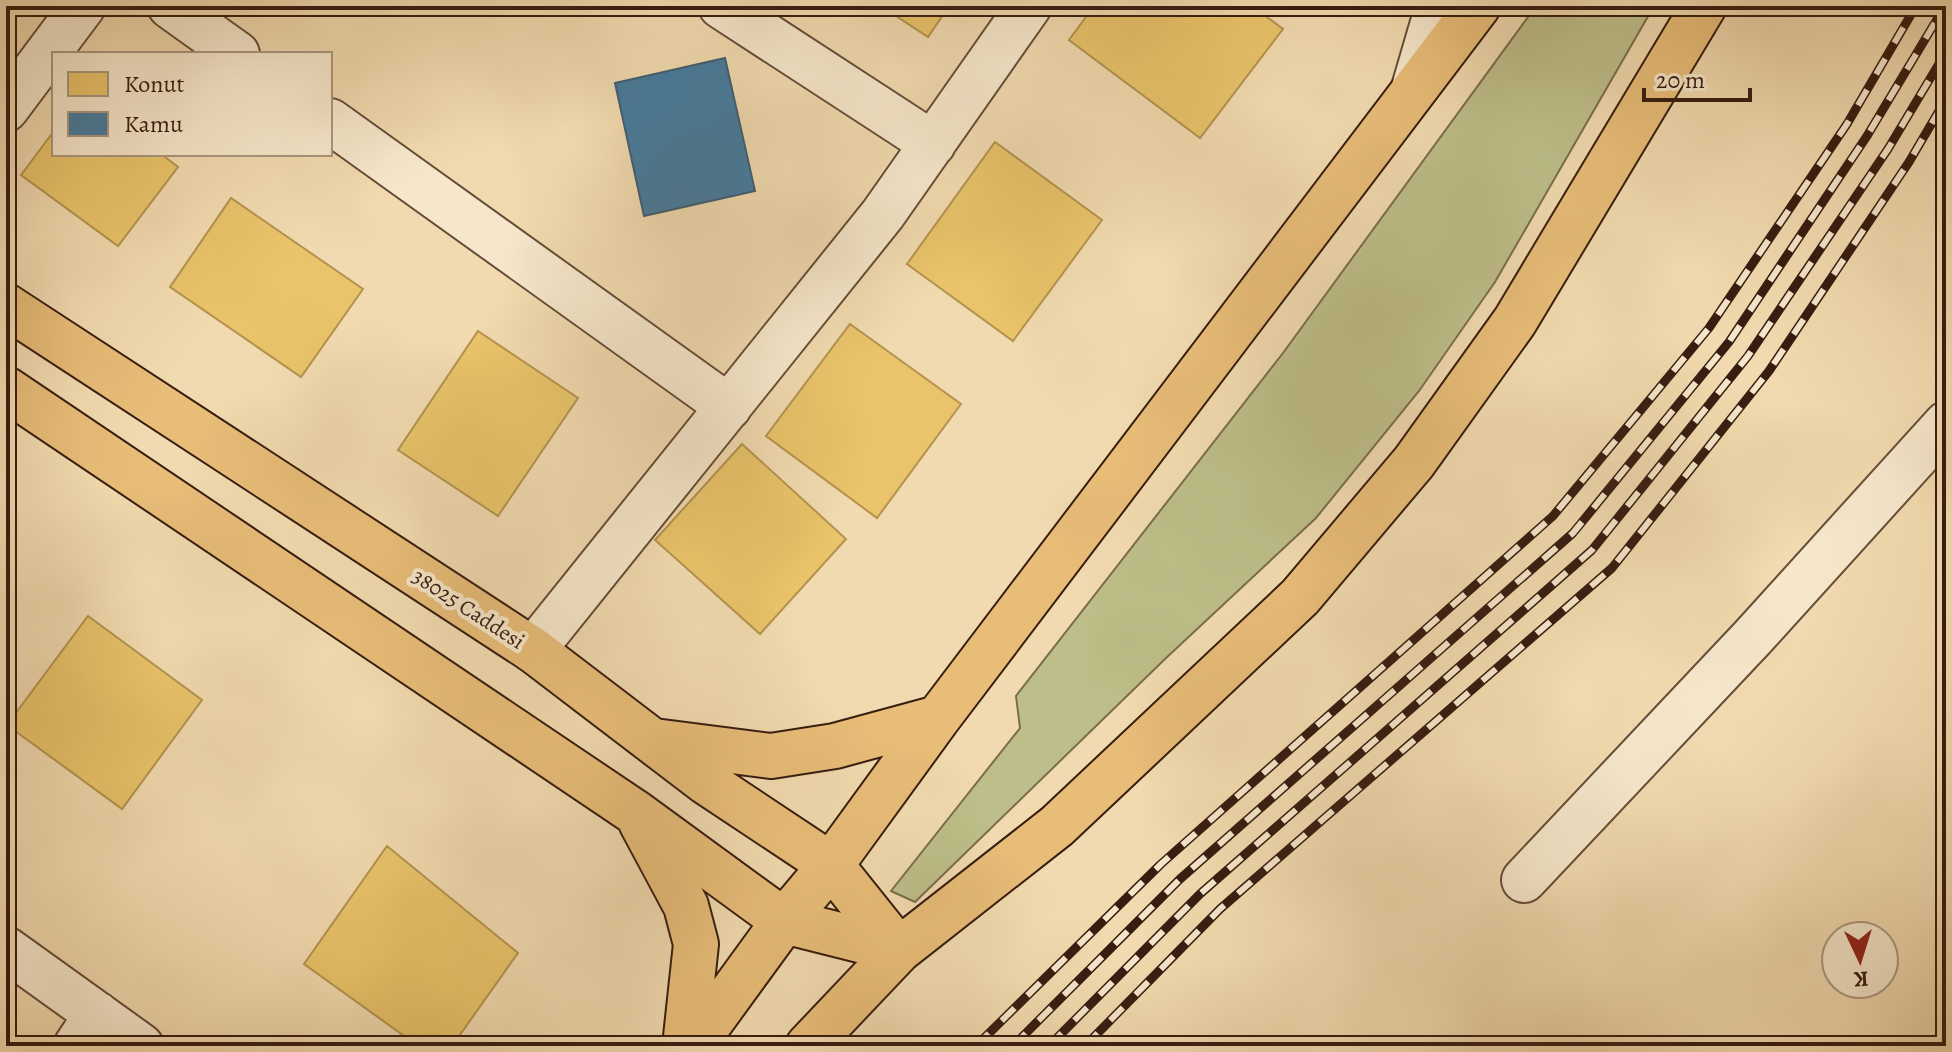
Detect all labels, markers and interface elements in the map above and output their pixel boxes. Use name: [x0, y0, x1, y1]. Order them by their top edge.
legend: [52, 52, 332, 156]
scale bar: [1644, 52, 1750, 102]
text: 20 m: [1656, 64, 1705, 96]
text: Konut: [124, 68, 184, 100]
text: Kamu: [124, 108, 183, 140]
street label: 38025 Caddesi: [406, 561, 530, 656]
north arrow: [1820, 920, 1900, 1000]
text: K: [1853, 963, 1870, 994]

